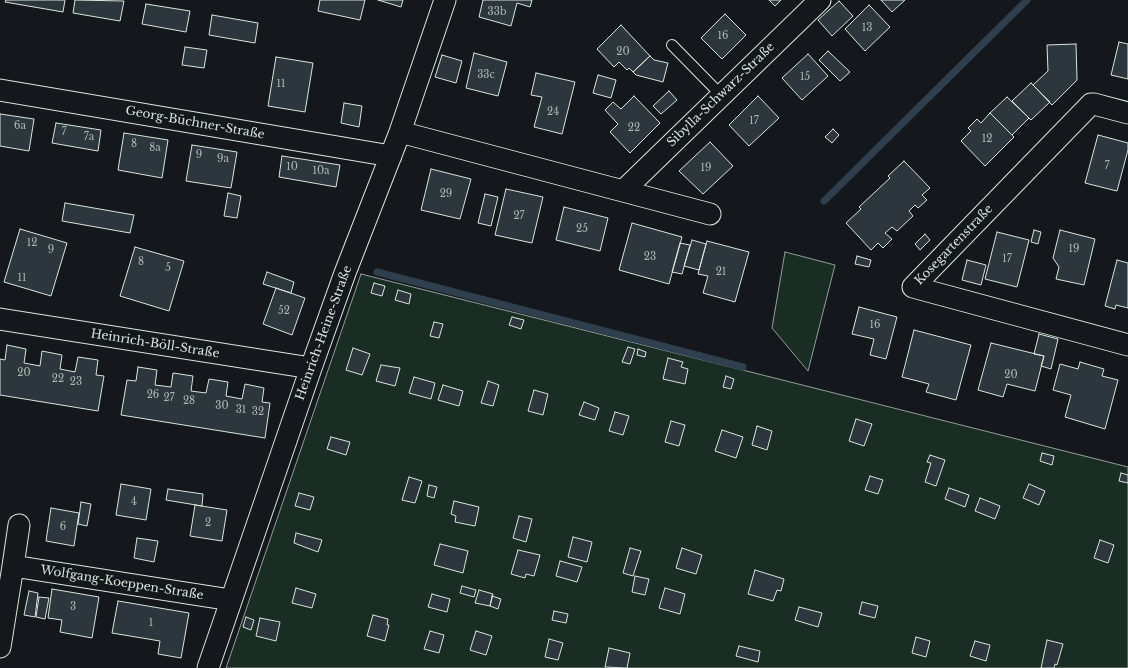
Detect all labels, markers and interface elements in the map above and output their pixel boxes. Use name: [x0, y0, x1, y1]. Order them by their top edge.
house number: 33b: [488, 6, 506, 18]
house number: 13: [862, 22, 872, 34]
house number: 16: [718, 30, 728, 42]
street label: Sibylla-Schwarz-Straße: [664, 40, 778, 150]
house number: 20: [616, 46, 630, 58]
house number: 33c: [477, 69, 495, 81]
house number: 15: [800, 71, 810, 83]
house number: 11: [277, 78, 285, 90]
street label: Georg-Büchner-Straße: [124, 104, 266, 142]
house number: 24: [547, 106, 559, 118]
house number: 17: [749, 115, 759, 127]
house number: 6a: [14, 120, 26, 132]
house number: 22: [628, 122, 640, 134]
house number: 7: [61, 126, 67, 138]
house number: 7a: [84, 131, 94, 143]
house number: 12: [982, 133, 992, 145]
house number: 8: [131, 138, 137, 150]
house number: 8a: [149, 142, 161, 154]
house number: 9: [196, 149, 202, 161]
house number: 9a: [217, 153, 229, 165]
house number: 7: [1104, 160, 1110, 172]
house number: 10: [286, 161, 298, 173]
house number: 19: [701, 162, 711, 174]
house number: 10a: [312, 165, 330, 177]
house number: 29: [440, 188, 452, 200]
street label: Kosegartenstraße: [912, 202, 996, 288]
house number: 27: [513, 210, 525, 222]
house number: 25: [576, 223, 588, 235]
house number: 12: [27, 237, 37, 249]
house number: 19: [1069, 243, 1079, 255]
house number: 9: [48, 244, 54, 256]
house number: 23: [644, 251, 656, 263]
house number: 17: [1002, 253, 1012, 265]
house number: 8: [138, 256, 144, 268]
house number: 5: [165, 262, 171, 274]
street label: Heinrich-Heine-Straße: [293, 264, 355, 402]
house number: 21: [716, 266, 726, 278]
house number: 11: [18, 272, 26, 284]
house number: 52: [278, 305, 290, 317]
house number: 16: [870, 319, 880, 331]
street label: Heinrich-Böll-Straße: [90, 327, 220, 361]
house number: 20: [17, 367, 31, 379]
house number: 20: [1004, 369, 1018, 381]
house number: 22: [52, 373, 64, 385]
house number: 23: [70, 376, 82, 388]
house number: 26: [147, 389, 159, 401]
house number: 27: [163, 392, 175, 404]
house number: 28: [183, 395, 195, 407]
house number: 30: [215, 400, 229, 412]
house number: 31: [236, 404, 246, 416]
house number: 32: [252, 406, 264, 418]
house number: 4: [131, 496, 137, 508]
house number: 2: [205, 517, 211, 529]
house number: 6: [60, 521, 66, 533]
street label: Wolfgang-Koeppen-Straße: [39, 563, 205, 603]
house number: 3: [70, 601, 76, 613]
house number: 1: [149, 617, 153, 629]

